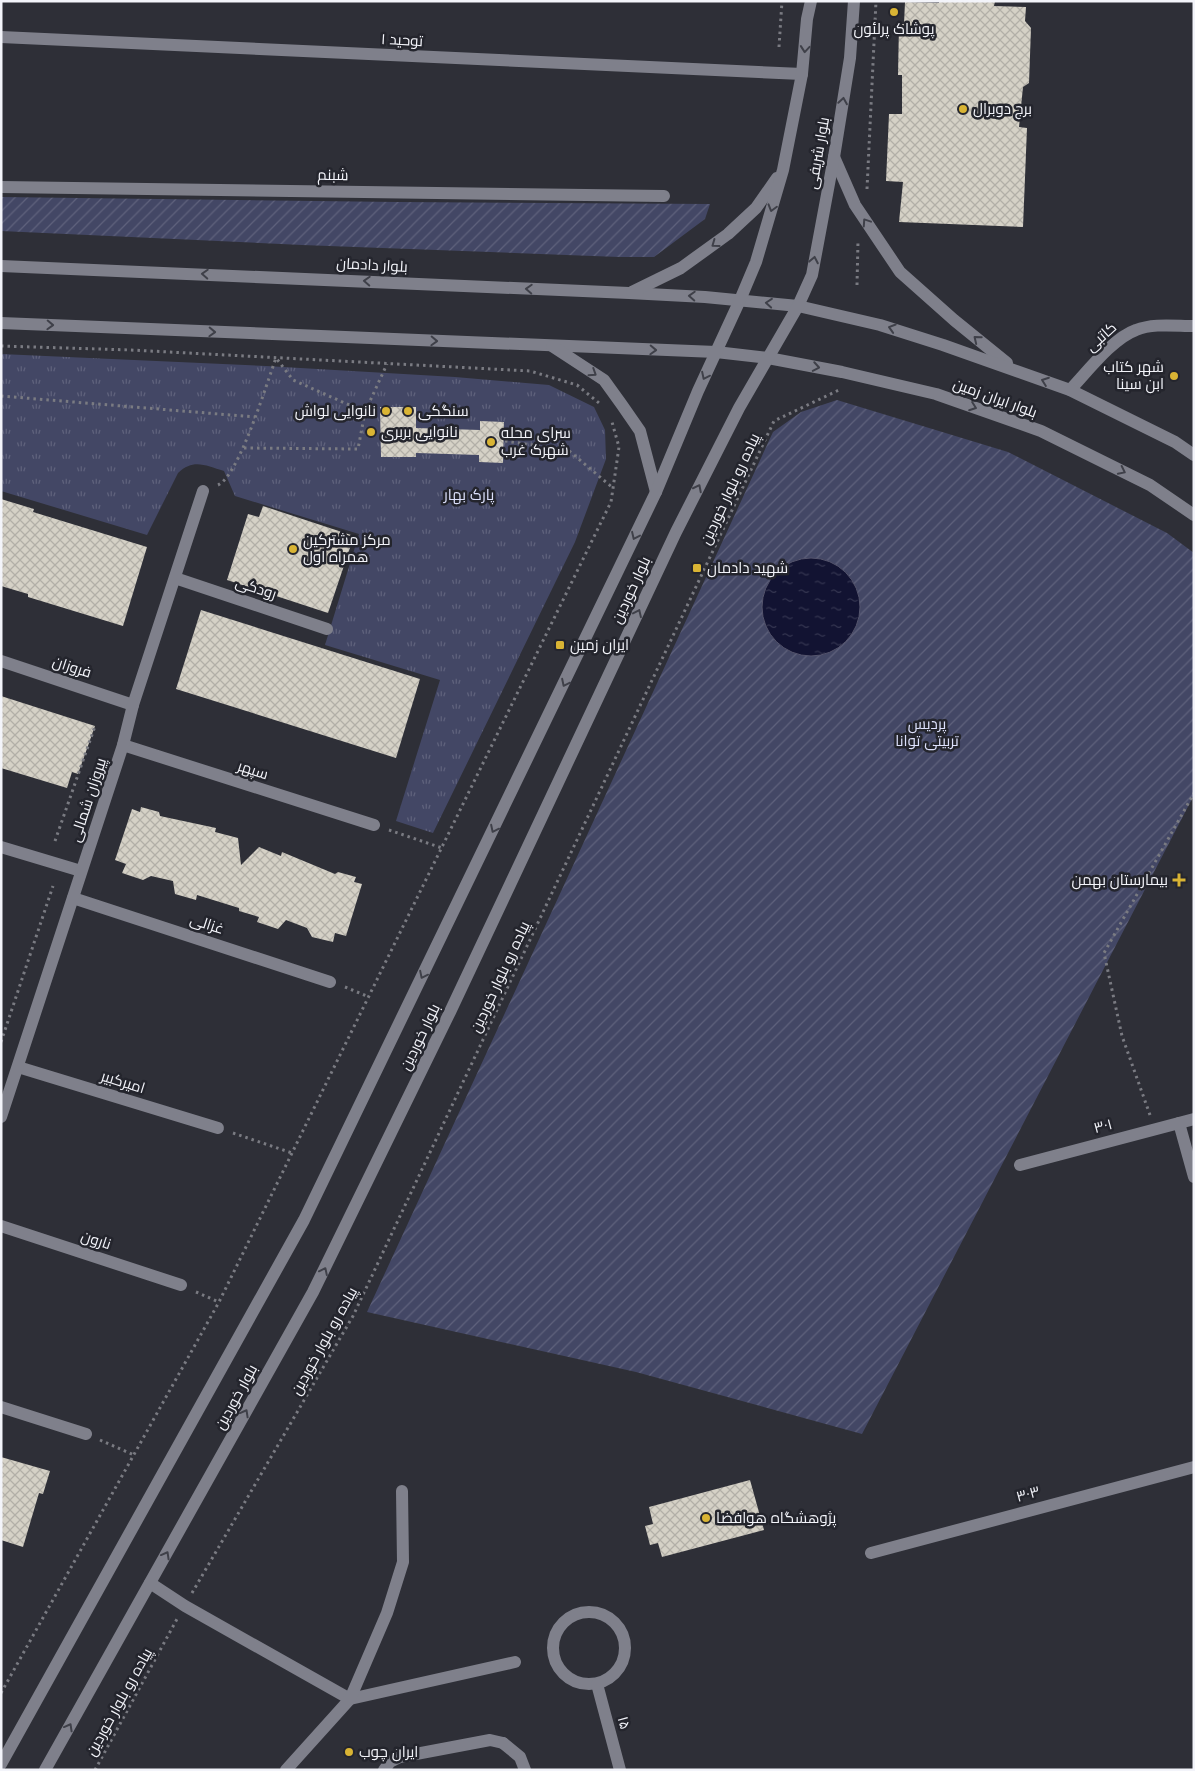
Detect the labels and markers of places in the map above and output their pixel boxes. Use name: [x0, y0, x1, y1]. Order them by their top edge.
marker: پوشاک پرلئون: [888, 6, 900, 18]
place label: پوشاک پرلئون: [854, 18, 934, 39]
place label: برج دوبرال: [973, 98, 1032, 120]
marker: برج دوبرال: [957, 103, 969, 115]
place label: شهر کتاب ابن سینا: [1103, 356, 1164, 394]
marker: شهر کتاب ابن سینا: [1168, 370, 1180, 382]
place label: نانوایی لواش: [295, 400, 376, 421]
place label: سنگکی: [418, 400, 469, 421]
marker: نانوایی لواش: [380, 405, 392, 417]
marker: سنگکی: [402, 405, 414, 417]
place label: نانوایی بربری: [381, 421, 458, 442]
place label: سرای محله شهرک غرب: [501, 422, 571, 460]
marker: نانوایی بربری: [365, 426, 377, 438]
marker: سرای محله شهرک غرب: [485, 436, 497, 448]
place label: مرکز مشترکین همراه اول: [303, 529, 391, 566]
marker: مرکز مشترکین همراه اول: [287, 543, 299, 555]
place label: شهید دادمان: [707, 557, 788, 578]
marker: شهید دادمان: [691, 562, 703, 574]
place label: ایران زمین: [570, 634, 629, 655]
marker: ایران زمین: [554, 639, 566, 651]
place label: بیمارستان بهمن: [1071, 869, 1168, 890]
marker: بیمارستان بهمن: [1172, 873, 1186, 887]
place label: پژوهشگاه هوافضا: [716, 1507, 836, 1528]
marker: پژوهشگاه هوافضا: [700, 1512, 712, 1524]
place label: ایران چوب: [359, 1741, 418, 1762]
marker: ایران چوب: [343, 1746, 355, 1758]

